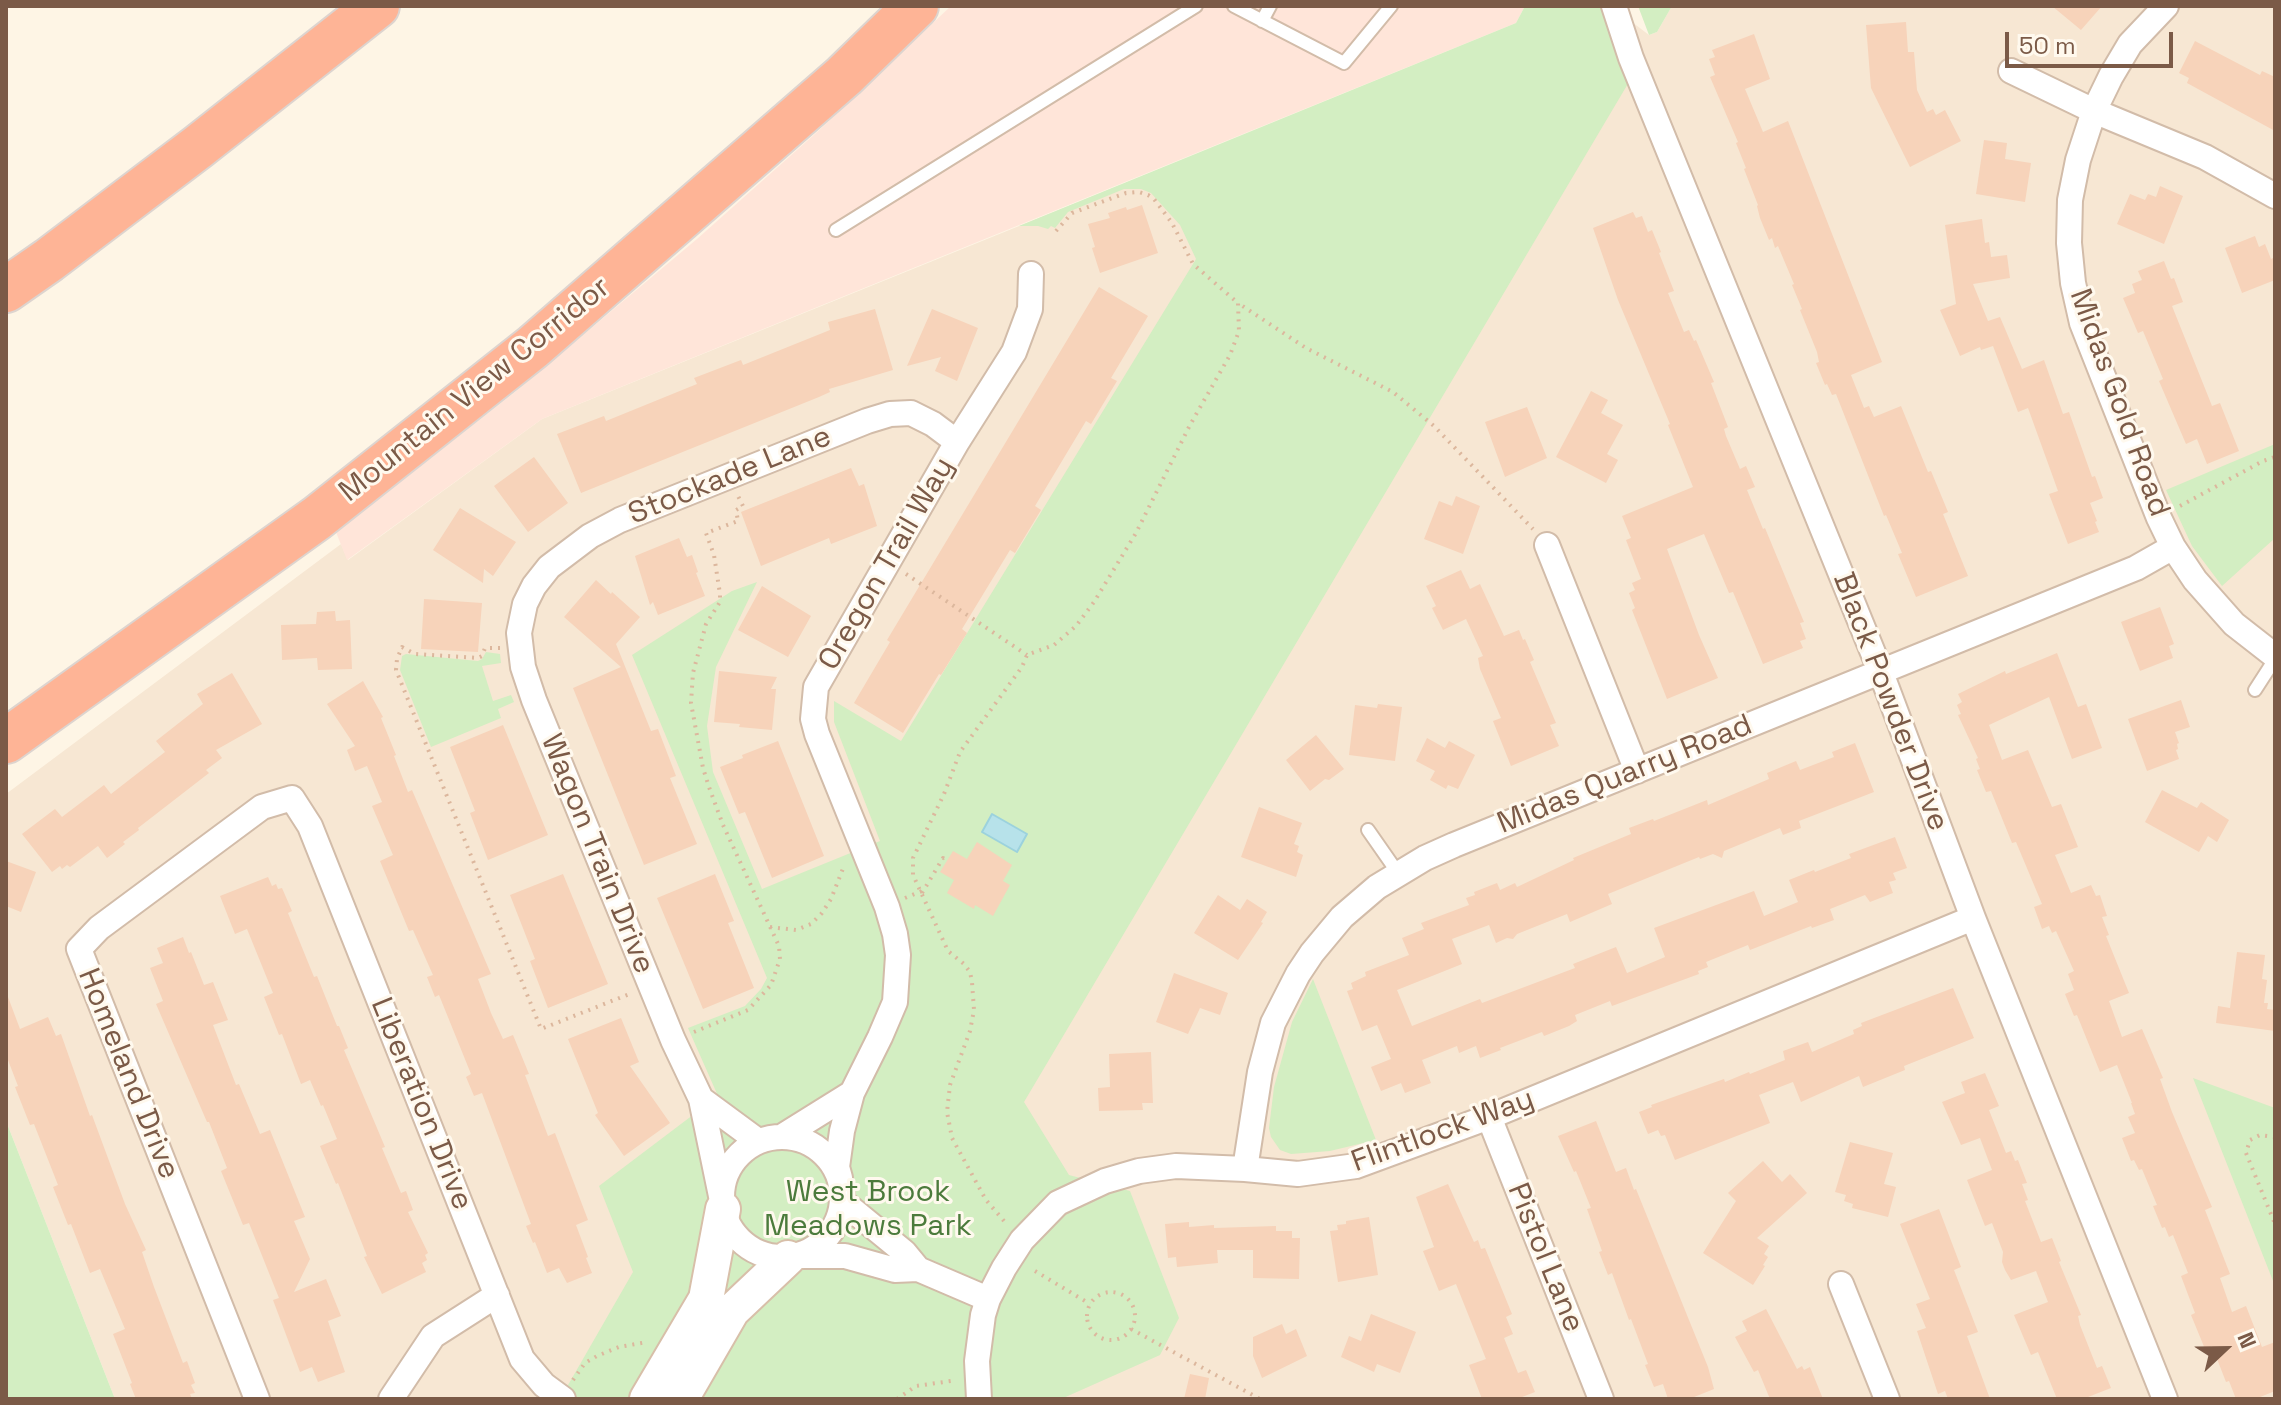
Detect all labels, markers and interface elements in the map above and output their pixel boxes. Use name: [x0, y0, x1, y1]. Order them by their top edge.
scale bar: [2009, 16, 2177, 66]
text: 50 m: [2019, 30, 2076, 61]
street label: Mountain View Corridor: [333, 270, 617, 510]
street label: Midas Gold Road: [2061, 284, 2177, 522]
street label: Stockade Lane: [623, 419, 837, 533]
street label: Oregon Trail Way: [812, 451, 962, 677]
street label: Black Powder Drive: [1824, 568, 1956, 836]
street label: Midas Quarry Road: [1492, 708, 1758, 842]
street label: Wagon Train Drive: [532, 729, 662, 979]
street label: Homeland Drive: [69, 964, 187, 1184]
street label: Liberation Drive: [362, 993, 480, 1215]
street label: Flintlock Way: [1347, 1081, 1539, 1181]
park label: West Brook Meadows Park: [764, 1175, 972, 1246]
street label: Pistol Lane: [1499, 1178, 1591, 1338]
north arrow: [2185, 1309, 2265, 1389]
text: N: [2232, 1328, 2263, 1352]

